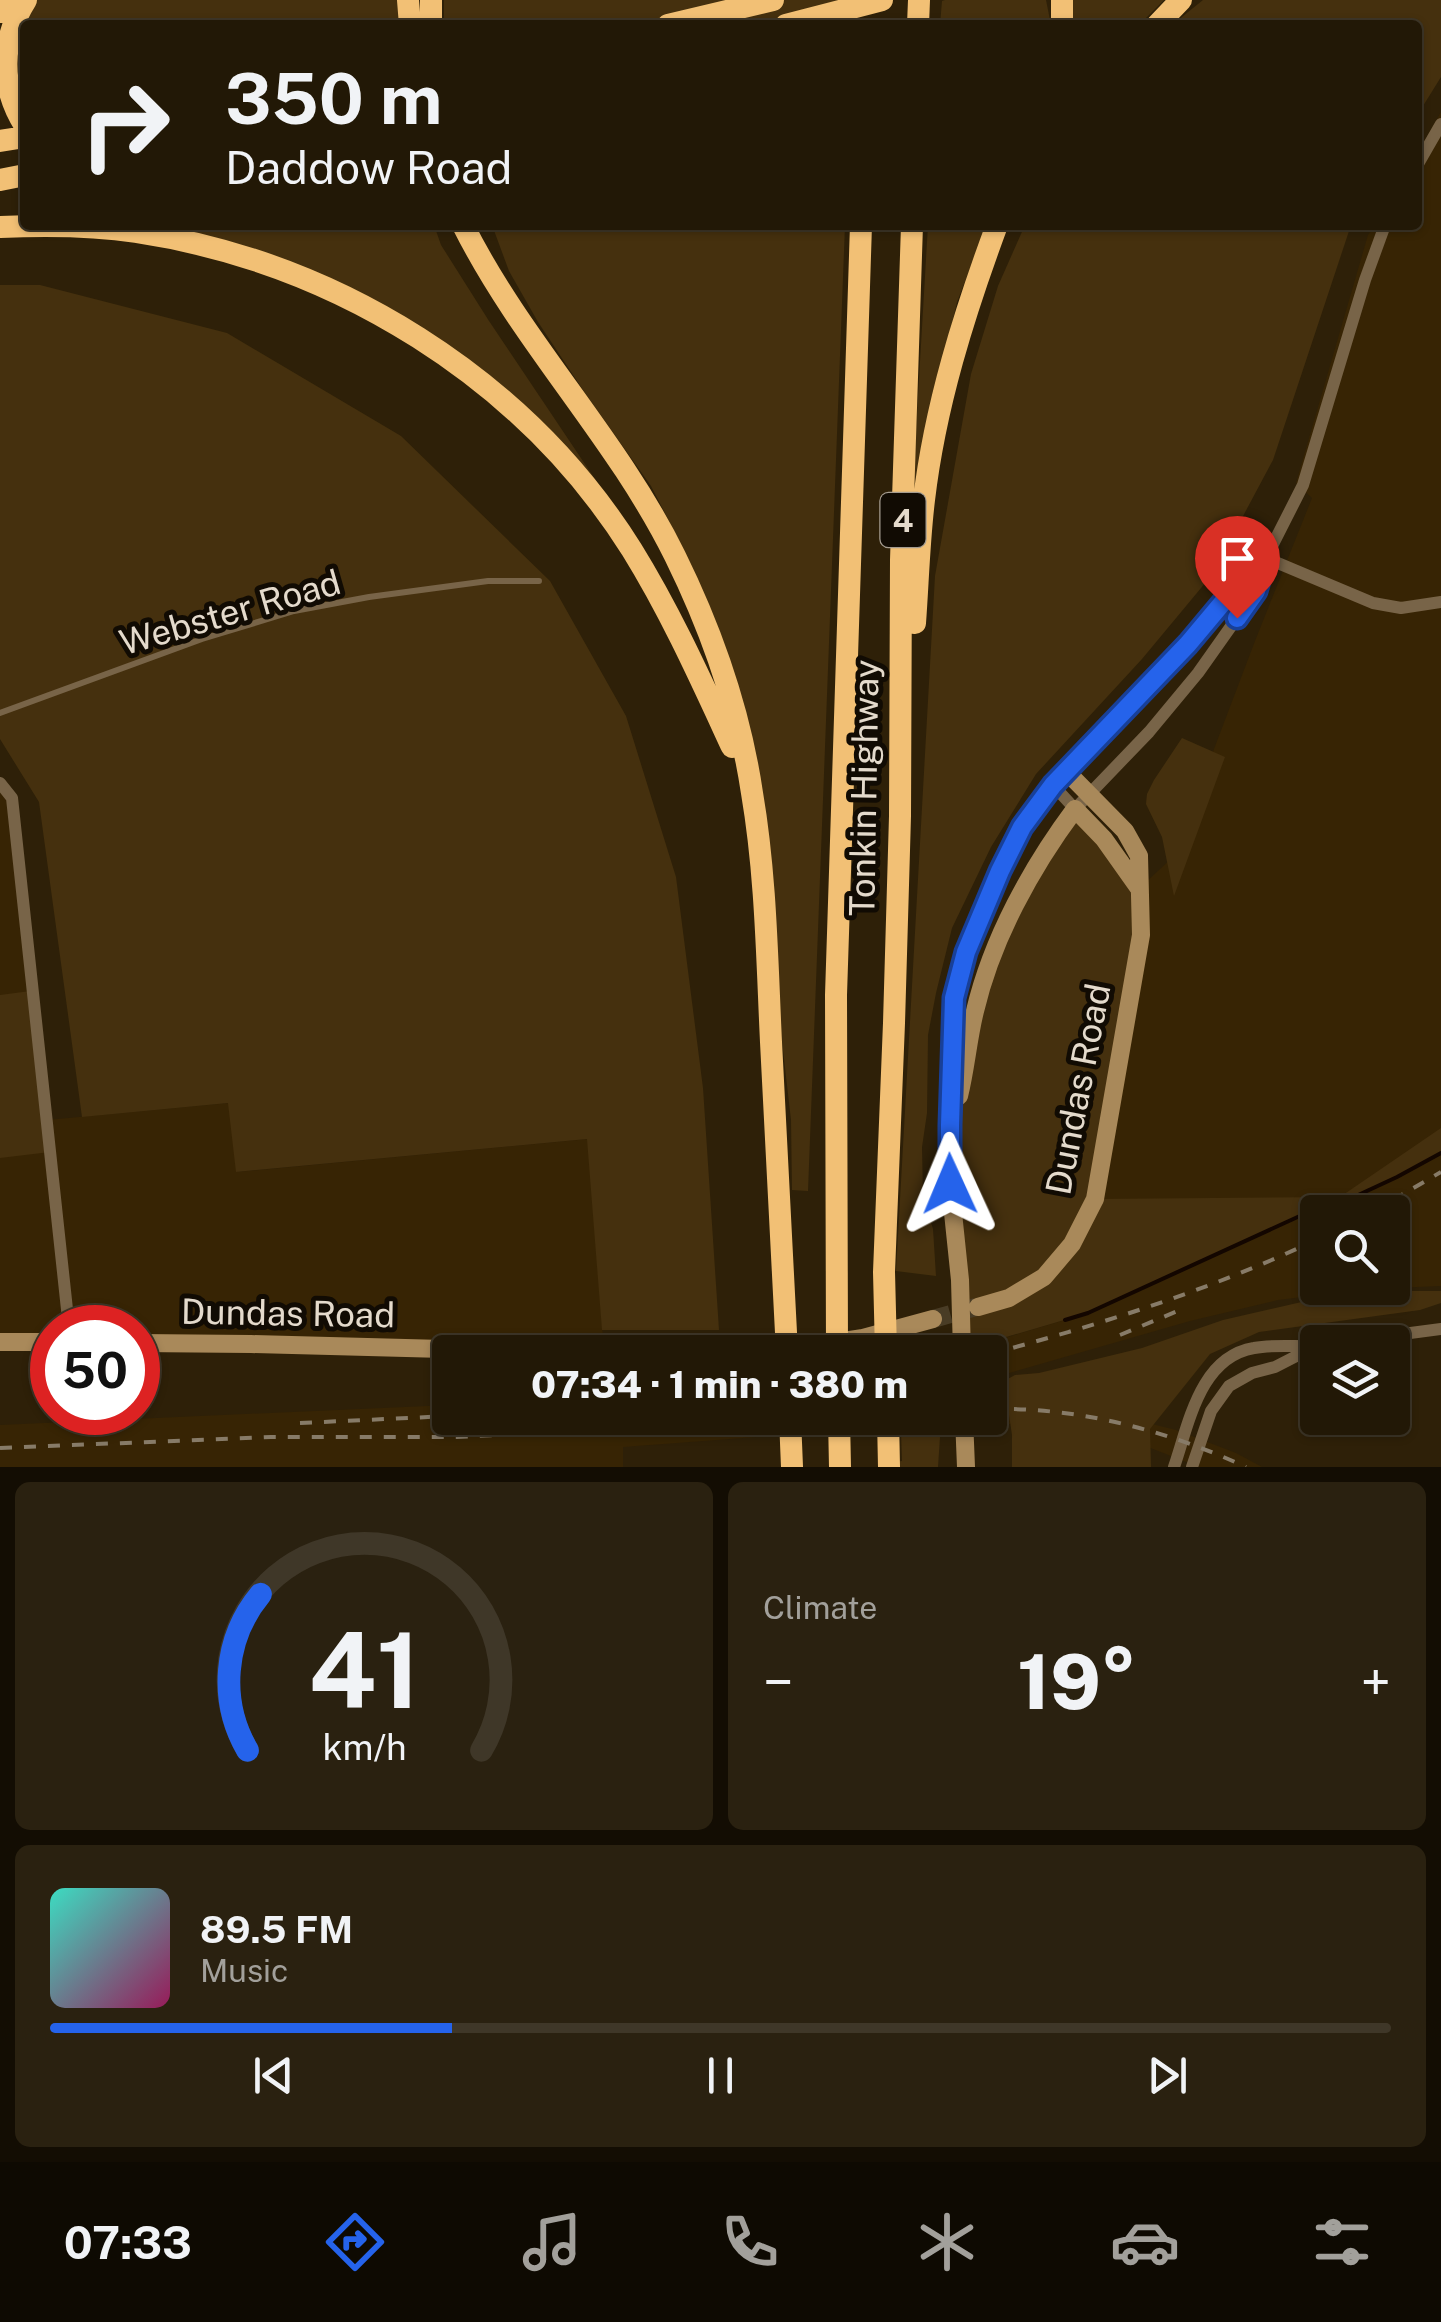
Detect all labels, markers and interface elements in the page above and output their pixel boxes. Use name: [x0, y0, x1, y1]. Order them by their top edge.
text: 350 m: [225, 57, 442, 140]
icon: right: [60, 60, 190, 190]
text: Daddow Road: [225, 141, 512, 194]
road number: 4: [880, 493, 926, 547]
pin: [1195, 516, 1280, 619]
icon: arrive: [1210, 531, 1265, 586]
street label: Webster Road: [115, 561, 345, 663]
street label: Tonkin Highway: [841, 659, 887, 917]
street label: Dundas Road: [1037, 980, 1119, 1198]
position arrow: [898, 1132, 1002, 1236]
map controls: [1300, 1195, 1410, 1435]
button: search: [1300, 1195, 1410, 1305]
street label: Dundas Road: [181, 1291, 395, 1335]
speed limit sign: 50: [30, 1305, 160, 1435]
button: layers: [1300, 1325, 1410, 1435]
text: 07:34 · 1 min · 380 m: [531, 1362, 908, 1407]
text: Climate: [763, 1589, 877, 1626]
text: 41: [308, 1609, 420, 1731]
text: 19°: [1017, 1638, 1137, 1726]
text: −: [763, 1650, 794, 1714]
text: +: [1361, 1650, 1391, 1714]
text: km/h: [322, 1726, 406, 1768]
text: 89.5 FM: [200, 1907, 353, 1952]
text: Music: [200, 1952, 288, 1989]
icon: previous: [246, 2048, 301, 2103]
icon: pause: [693, 2048, 748, 2103]
icon: next: [1140, 2048, 1195, 2103]
icon: directions: [320, 2207, 390, 2277]
icon: music: [517, 2207, 587, 2277]
icon: phone: [715, 2207, 785, 2277]
icon: climate: [912, 2207, 982, 2277]
icon: car: [1110, 2207, 1180, 2277]
icon: filters: [1307, 2207, 1377, 2277]
text: 07:33: [64, 2216, 192, 2269]

